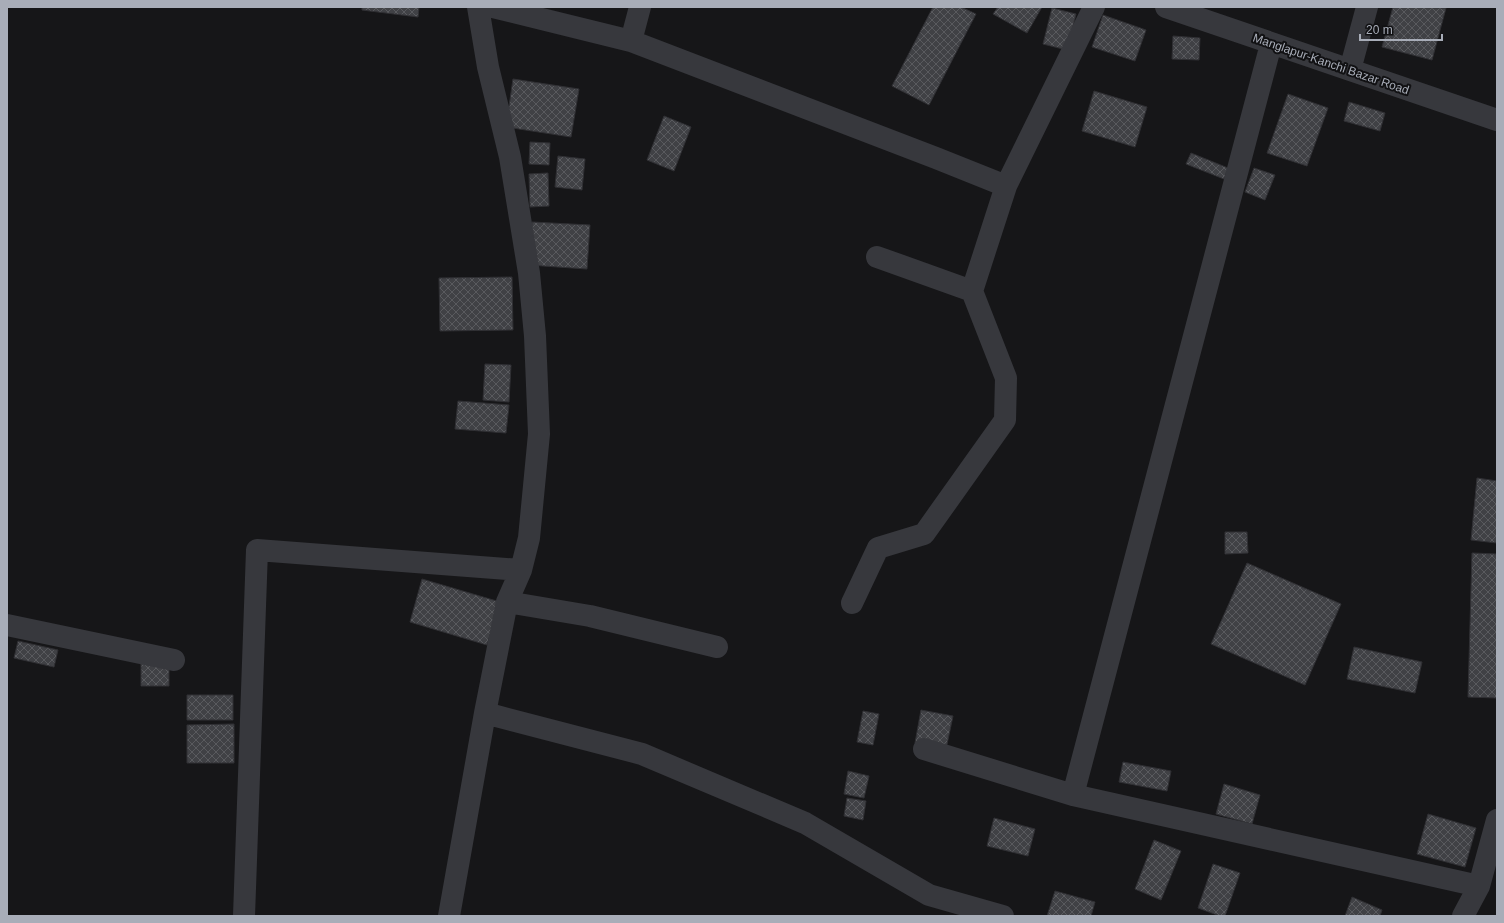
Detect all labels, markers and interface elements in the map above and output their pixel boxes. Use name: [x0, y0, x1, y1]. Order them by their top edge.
scale bar: [1360, 16, 1442, 42]
text: 20 m: [1366, 23, 1393, 37]
street label: Manglapur-Kanchi Bazar Road: [1251, 31, 1411, 97]

